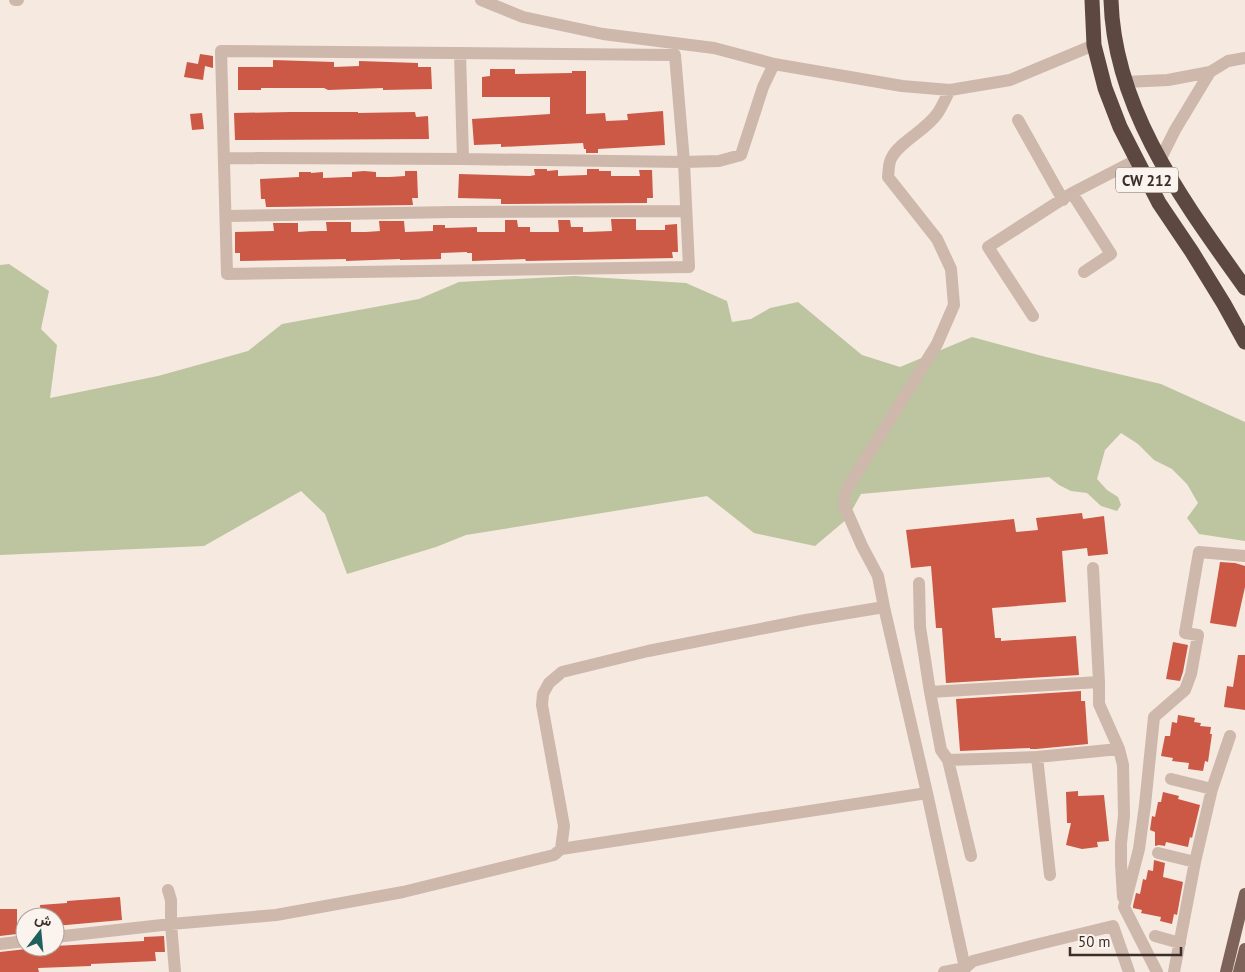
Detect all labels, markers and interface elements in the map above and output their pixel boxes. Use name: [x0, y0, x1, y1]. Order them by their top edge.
road number: CW 212: [1116, 168, 1178, 192]
north arrow: [15, 907, 65, 957]
text: ش: [33, 909, 54, 931]
scale bar: [1070, 924, 1181, 956]
text: 50 m: [1078, 932, 1111, 951]

